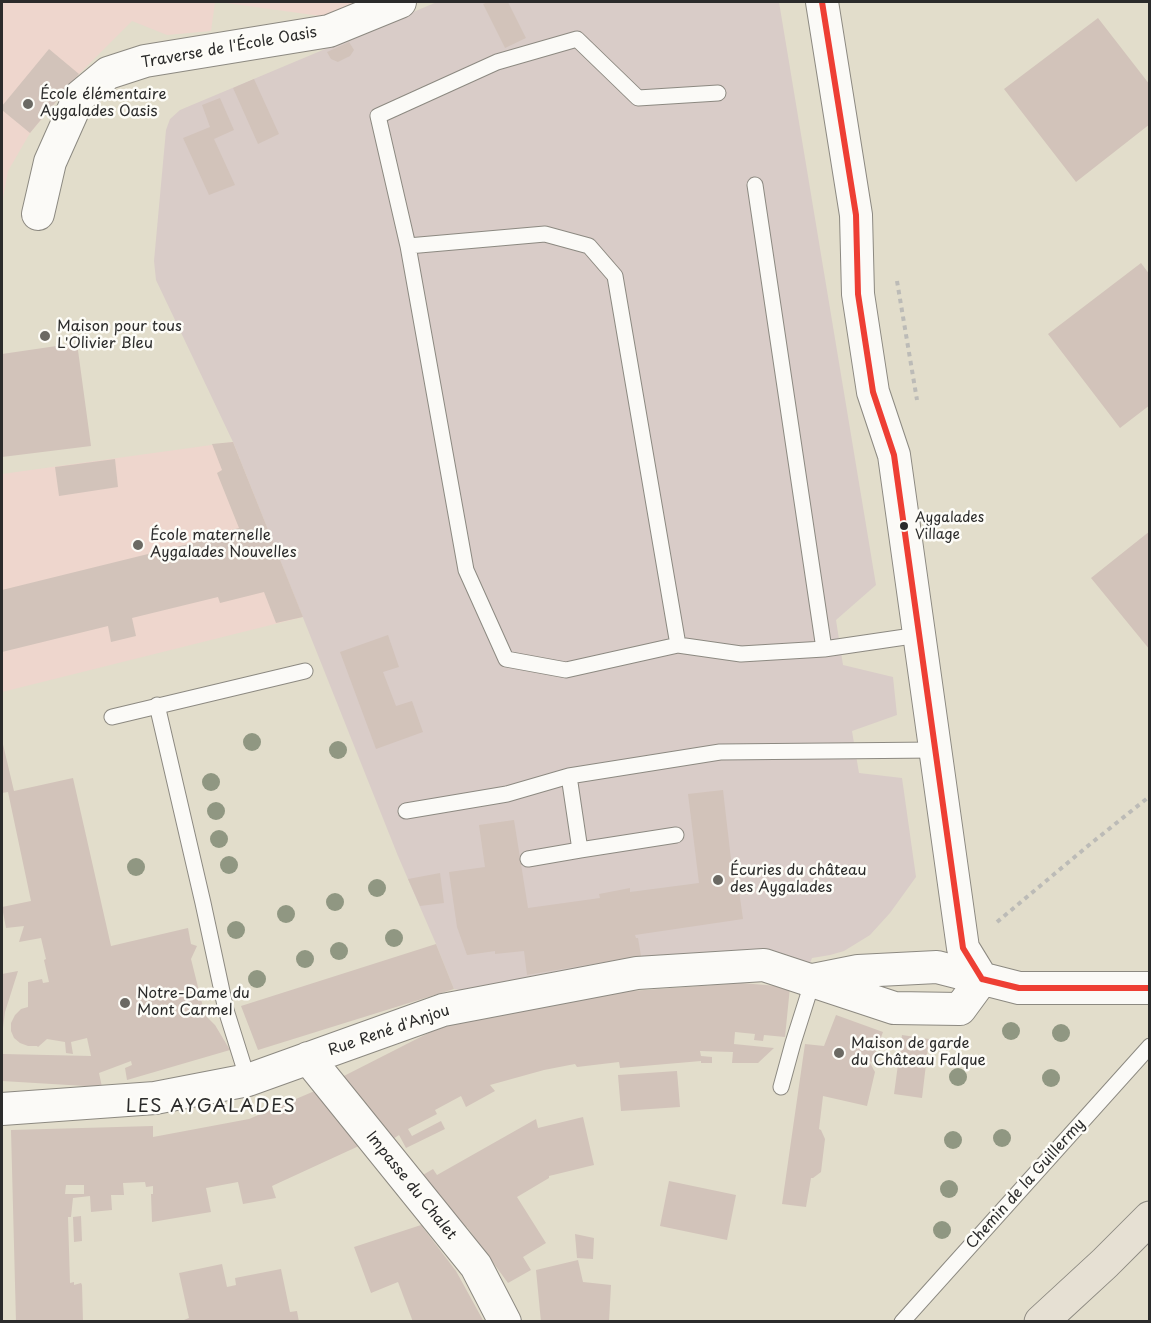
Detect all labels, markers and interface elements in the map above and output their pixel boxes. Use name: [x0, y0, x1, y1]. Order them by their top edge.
street label: Traverse de l'École Oasis: [140, 24, 318, 72]
place label: École élémentaire Aygalades Oasis: [40, 86, 167, 121]
marker: École élémentaire Aygalades Oasis: [21, 97, 35, 111]
place label: Maison pour tous L'Olivier Bleu: [57, 318, 182, 353]
marker: Maison pour tous L'Olivier Bleu: [38, 329, 52, 343]
place label: Aygalades Village: [915, 510, 984, 542]
marker: Aygalades Village: [898, 520, 910, 532]
place label: École maternelle Aygalades Nouvelles: [150, 527, 297, 562]
marker: École maternelle Aygalades Nouvelles: [131, 538, 145, 552]
place label: Écuries du château des Aygalades: [730, 862, 866, 897]
marker: Écuries du château des Aygalades: [711, 873, 725, 887]
place label: Notre-Dame du Mont Carmel: [137, 985, 250, 1020]
marker: Notre-Dame du Mont Carmel: [118, 996, 132, 1010]
street label: Rue René d'Anjou: [326, 1002, 452, 1060]
place label: Maison de garde du Château Falque: [851, 1035, 986, 1070]
marker: Maison de garde du Château Falque: [832, 1046, 846, 1060]
district label: LES AYGALADES: [125, 1096, 297, 1118]
street label: Chemin de la Guillermy: [963, 1115, 1089, 1253]
street label: Impasse du Chalet: [362, 1128, 460, 1244]

